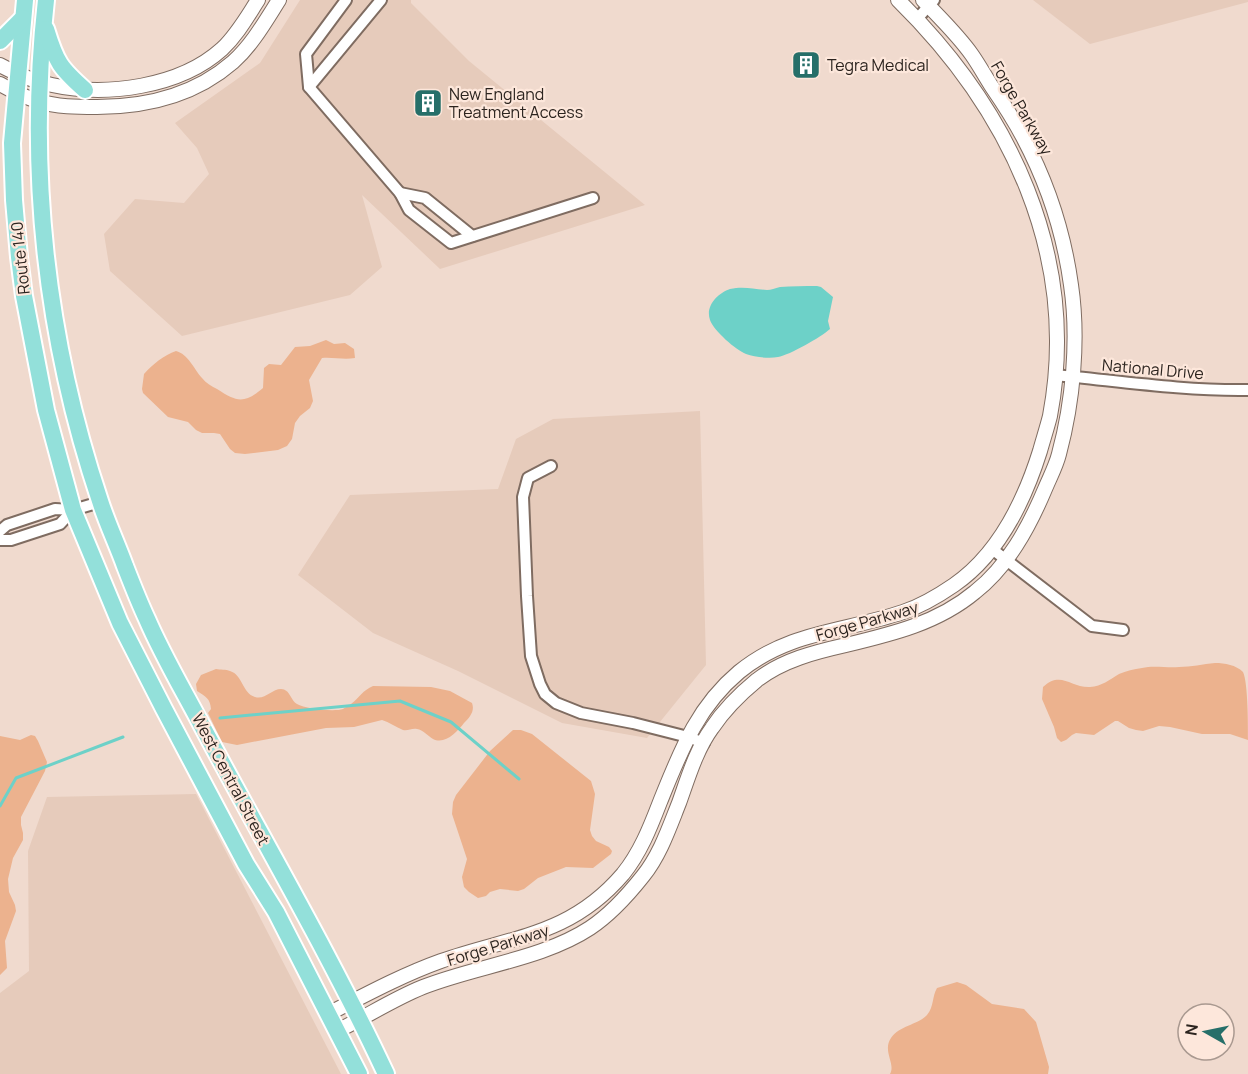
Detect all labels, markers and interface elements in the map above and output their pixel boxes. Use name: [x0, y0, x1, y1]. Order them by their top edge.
building icon: Tegra Medical: [790, 49, 822, 81]
place label: Tegra Medical: [827, 54, 929, 76]
street label: Forge Parkway: [986, 57, 1058, 160]
place label: New England Treatment Access: [449, 83, 583, 123]
building icon: New England Treatment Access: [412, 87, 444, 119]
street label: Route 140: [5, 220, 35, 296]
street label: National Drive: [1101, 354, 1205, 384]
street label: Forge Parkway: [813, 596, 921, 646]
street label: West Central Street: [187, 709, 275, 849]
street label: Forge Parkway: [444, 919, 552, 971]
north arrow: [1176, 1002, 1236, 1062]
text: N: [1179, 1022, 1203, 1037]

